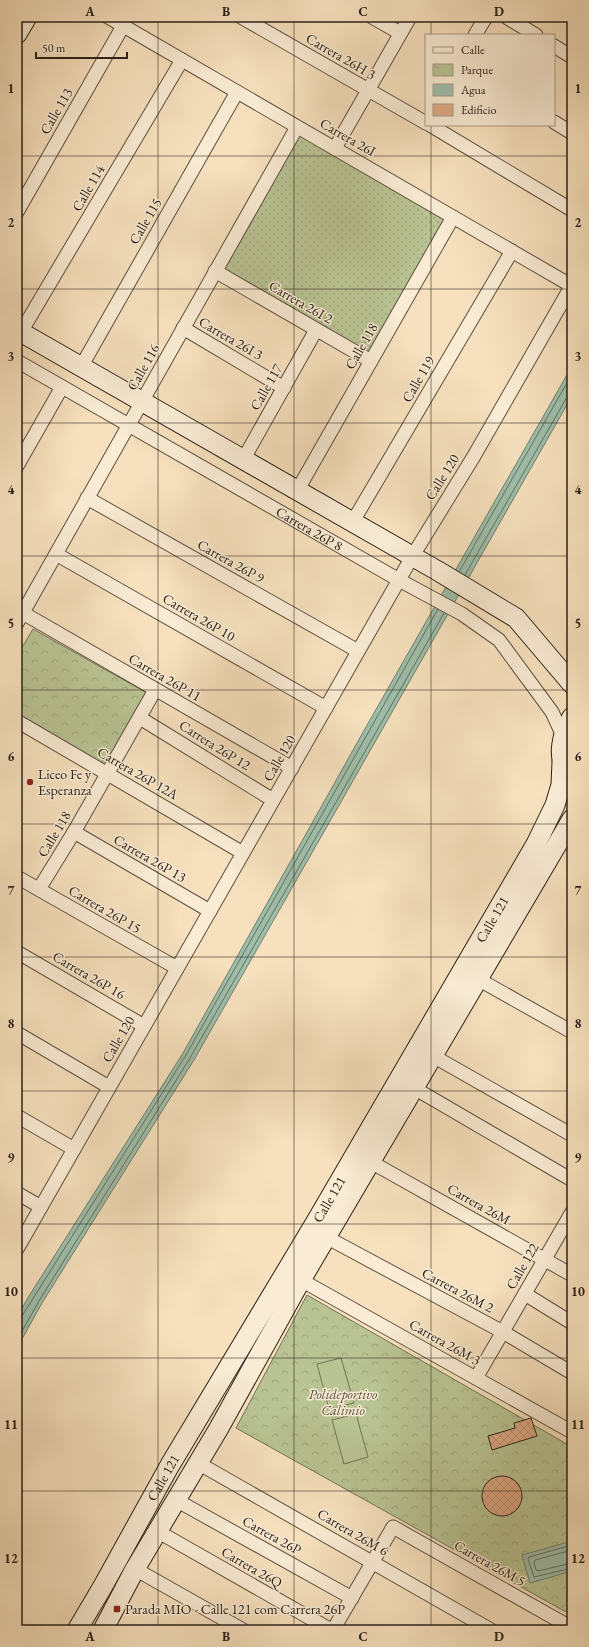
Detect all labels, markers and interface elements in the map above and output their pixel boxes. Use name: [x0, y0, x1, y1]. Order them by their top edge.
text: A: [84, 3, 95, 20]
text: B: [222, 3, 230, 20]
text: C: [358, 3, 368, 20]
text: D: [494, 3, 504, 20]
street label: Carrera 26H 3: [303, 29, 379, 83]
scale bar: [36, 34, 127, 60]
legend: [425, 34, 555, 126]
text: 50 m: [42, 40, 66, 56]
text: Calle: [461, 42, 485, 58]
text: Parque: [461, 62, 493, 78]
text: 1: [8, 80, 15, 97]
text: 1: [575, 80, 582, 97]
text: Agua: [460, 82, 486, 98]
street label: Calle 113: [36, 84, 77, 137]
text: Edificio: [461, 102, 497, 118]
street label: Carrera 26I: [317, 114, 379, 160]
street label: Calle 114: [68, 161, 109, 214]
street label: Calle 115: [125, 195, 165, 247]
text: 2: [8, 214, 15, 231]
text: 2: [575, 214, 582, 231]
street label: Carrera 26I 2: [266, 276, 337, 328]
street label: Carrera 26I 3: [196, 312, 267, 364]
street label: Calle 118: [341, 319, 382, 372]
street label: Calle 116: [123, 340, 163, 394]
text: 3: [8, 348, 15, 365]
text: 3: [575, 348, 582, 365]
street label: Calle 119: [398, 352, 439, 405]
street label: Calle 117: [246, 360, 286, 414]
street label: Calle 120: [421, 451, 463, 503]
text: 4: [8, 481, 15, 498]
text: 4: [575, 481, 582, 498]
street label: Carrera 26P 8: [273, 502, 346, 555]
street label: Carrera 26P 9: [194, 535, 268, 587]
street label: Carrera 26P 10: [160, 589, 239, 645]
text: 5: [8, 615, 14, 632]
text: 5: [575, 615, 581, 632]
street label: Carrera 26P 11: [126, 649, 204, 705]
street label: Carrera 26P 12: [176, 716, 254, 774]
street label: Calle 120: [259, 731, 300, 784]
street label: Carrera 26P 12A: [94, 743, 182, 804]
text: 6: [8, 748, 15, 765]
text: 6: [575, 748, 582, 765]
place label: Liceo Fe y Esperanza: [38, 765, 92, 799]
marker: Liceo Fe y Esperanza: [25, 777, 35, 787]
street label: Calle 118: [33, 807, 75, 860]
street label: Carrera 26P 13: [111, 830, 190, 886]
street label: Carrera 26P 15: [66, 881, 144, 937]
text: 7: [8, 882, 15, 899]
text: 7: [575, 882, 582, 899]
street label: Calle 121: [472, 893, 513, 946]
street label: Carrera 26P 16: [50, 947, 129, 1003]
street label: Calle 120: [98, 1012, 139, 1065]
text: 8: [8, 1015, 15, 1032]
text: 8: [575, 1015, 582, 1032]
text: 9: [8, 1149, 15, 1166]
text: 9: [575, 1149, 582, 1166]
street label: Calle 121: [308, 1173, 350, 1226]
street label: Carrera 26M: [444, 1179, 514, 1229]
street label: Calle 122: [502, 1239, 543, 1292]
street label: Carrera 26M 2: [419, 1264, 497, 1317]
text: 10: [4, 1283, 18, 1300]
text: 10: [571, 1283, 585, 1300]
street label: Carrera 26M 3: [406, 1315, 484, 1369]
park label: Polideportivo Calimio: [309, 1385, 378, 1419]
text: 11: [4, 1416, 18, 1433]
text: 11: [571, 1416, 585, 1433]
street label: Calle 121: [143, 1451, 183, 1504]
street label: Carrera 26M 6: [314, 1504, 392, 1560]
street label: Carrera 26P: [239, 1511, 305, 1559]
street label: Carrera 26M 5: [451, 1536, 529, 1590]
street label: Carrera 26Q: [218, 1542, 288, 1593]
text: 12: [4, 1550, 18, 1567]
text: 12: [571, 1550, 585, 1567]
place label: Parada MIO - Calle 121 com Carrera 26P: [125, 1600, 345, 1618]
marker: Parada MIO - Calle 121 com Carrera 26P: [112, 1604, 122, 1614]
text: A: [84, 1628, 95, 1645]
text: B: [222, 1628, 230, 1645]
text: C: [358, 1628, 368, 1645]
text: D: [494, 1628, 504, 1645]

